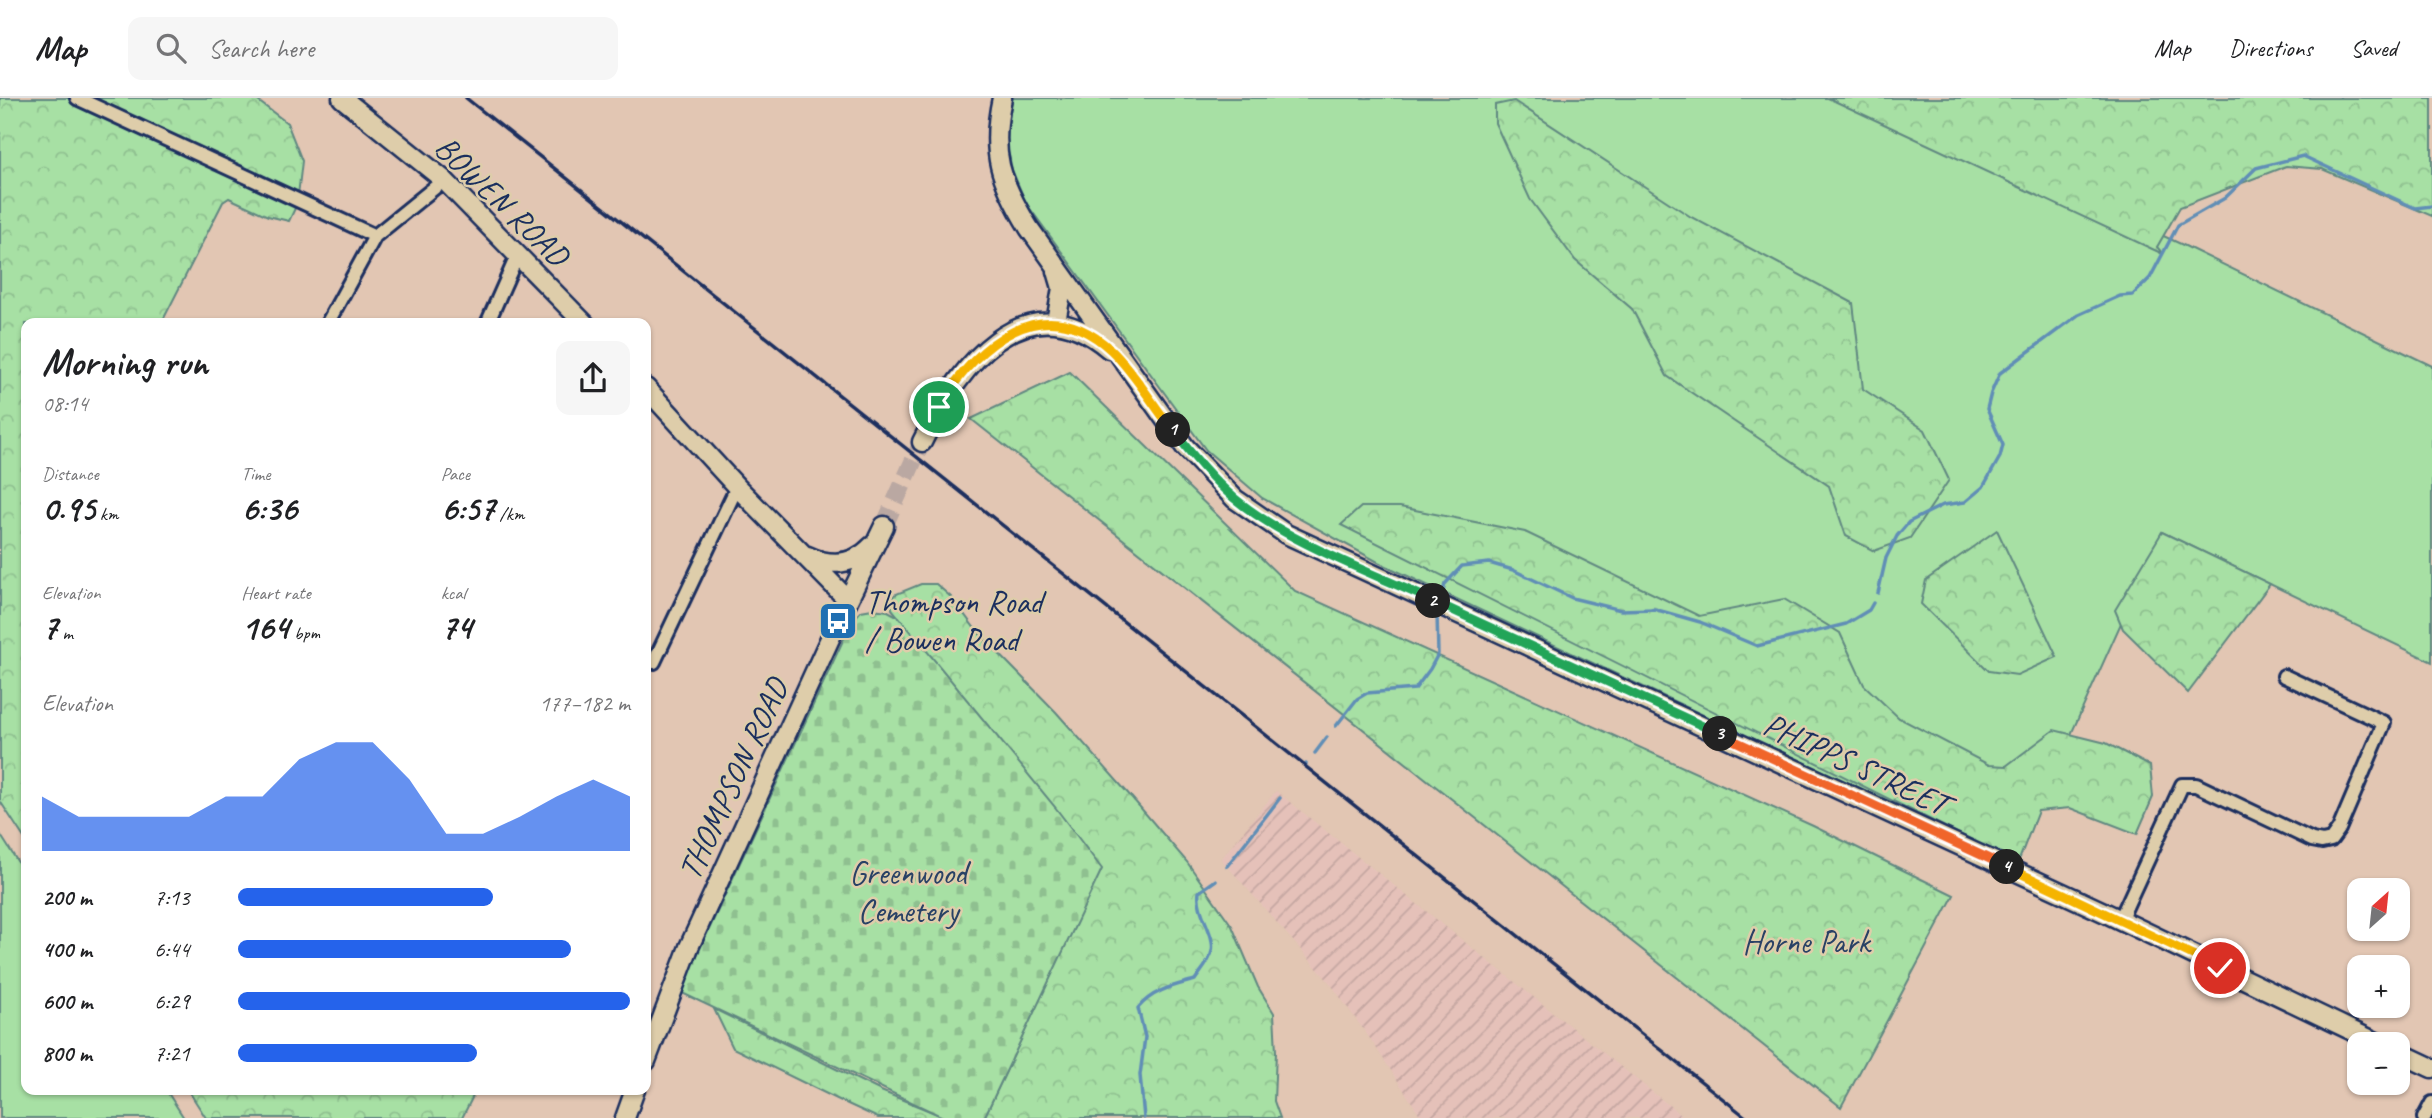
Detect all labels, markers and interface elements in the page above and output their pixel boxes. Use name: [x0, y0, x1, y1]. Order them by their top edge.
search box: [128, 17, 618, 80]
text: Map: [35, 27, 86, 69]
icon: search: [152, 29, 190, 67]
text: Search here: [208, 32, 314, 65]
text: Map: [2154, 33, 2191, 63]
text: Directions: [2229, 33, 2312, 63]
text: Saved: [2350, 33, 2397, 63]
street label: BOWEN ROAD: [426, 127, 580, 277]
text: Morning run: [42, 339, 208, 386]
button: share: [556, 341, 630, 415]
pin: [909, 377, 969, 437]
icon: arrive: [920, 388, 958, 426]
text: 08:14: [42, 389, 88, 418]
pin: 1: [1156, 412, 1190, 448]
text: 1: [1168, 417, 1177, 441]
text: Distance: [42, 462, 99, 486]
text: Time: [241, 462, 270, 486]
text: Pace: [441, 462, 470, 486]
text: 0.95: [42, 486, 95, 531]
text: 6:36: [241, 486, 297, 531]
text: 6:57: [441, 486, 495, 531]
text: km: [95, 502, 118, 526]
text: /km: [495, 502, 524, 526]
text: Elevation: [42, 581, 100, 605]
text: Heart rate: [241, 581, 311, 605]
text: kcal: [441, 581, 466, 605]
place label: Thompson Road / Bowen Road: [865, 581, 1048, 661]
pin: 2: [1416, 584, 1450, 618]
text: 2: [1428, 588, 1437, 612]
bus stop icon: Thompson Road / Bowen Road: [817, 600, 859, 642]
text: 7: [42, 605, 58, 650]
text: 164: [241, 605, 289, 650]
text: 74: [441, 605, 472, 650]
text: m: [58, 621, 73, 645]
text: bpm: [289, 621, 320, 645]
street label: THOMPSON ROAD: [668, 669, 799, 886]
text: Elevation: [42, 689, 113, 718]
text: 177–182 m: [539, 689, 630, 718]
street label: PHIPPS STREET: [1757, 703, 1962, 828]
pin: 3: [1702, 716, 1738, 752]
text: 3: [1715, 721, 1724, 745]
pin: 4: [1990, 850, 2024, 884]
park label: Greenwood Cemetery: [849, 852, 972, 932]
text: 4: [2002, 854, 2011, 878]
north arrow: [2347, 878, 2410, 942]
map controls: [2347, 878, 2410, 1095]
text: 200 m: [42, 883, 92, 912]
text: 7:13: [154, 883, 190, 912]
park label: Horne Park: [1742, 921, 1872, 963]
text: 400 m: [42, 935, 92, 964]
text: 6:44: [154, 935, 190, 964]
pin: [2190, 938, 2250, 998]
icon: check: [2201, 949, 2239, 987]
button: +: [2347, 955, 2410, 1018]
text: 600 m: [42, 987, 92, 1016]
text: 6:29: [154, 987, 190, 1016]
button: −: [2347, 1032, 2410, 1095]
text: 800 m: [42, 1039, 92, 1068]
text: 7:21: [154, 1039, 190, 1068]

